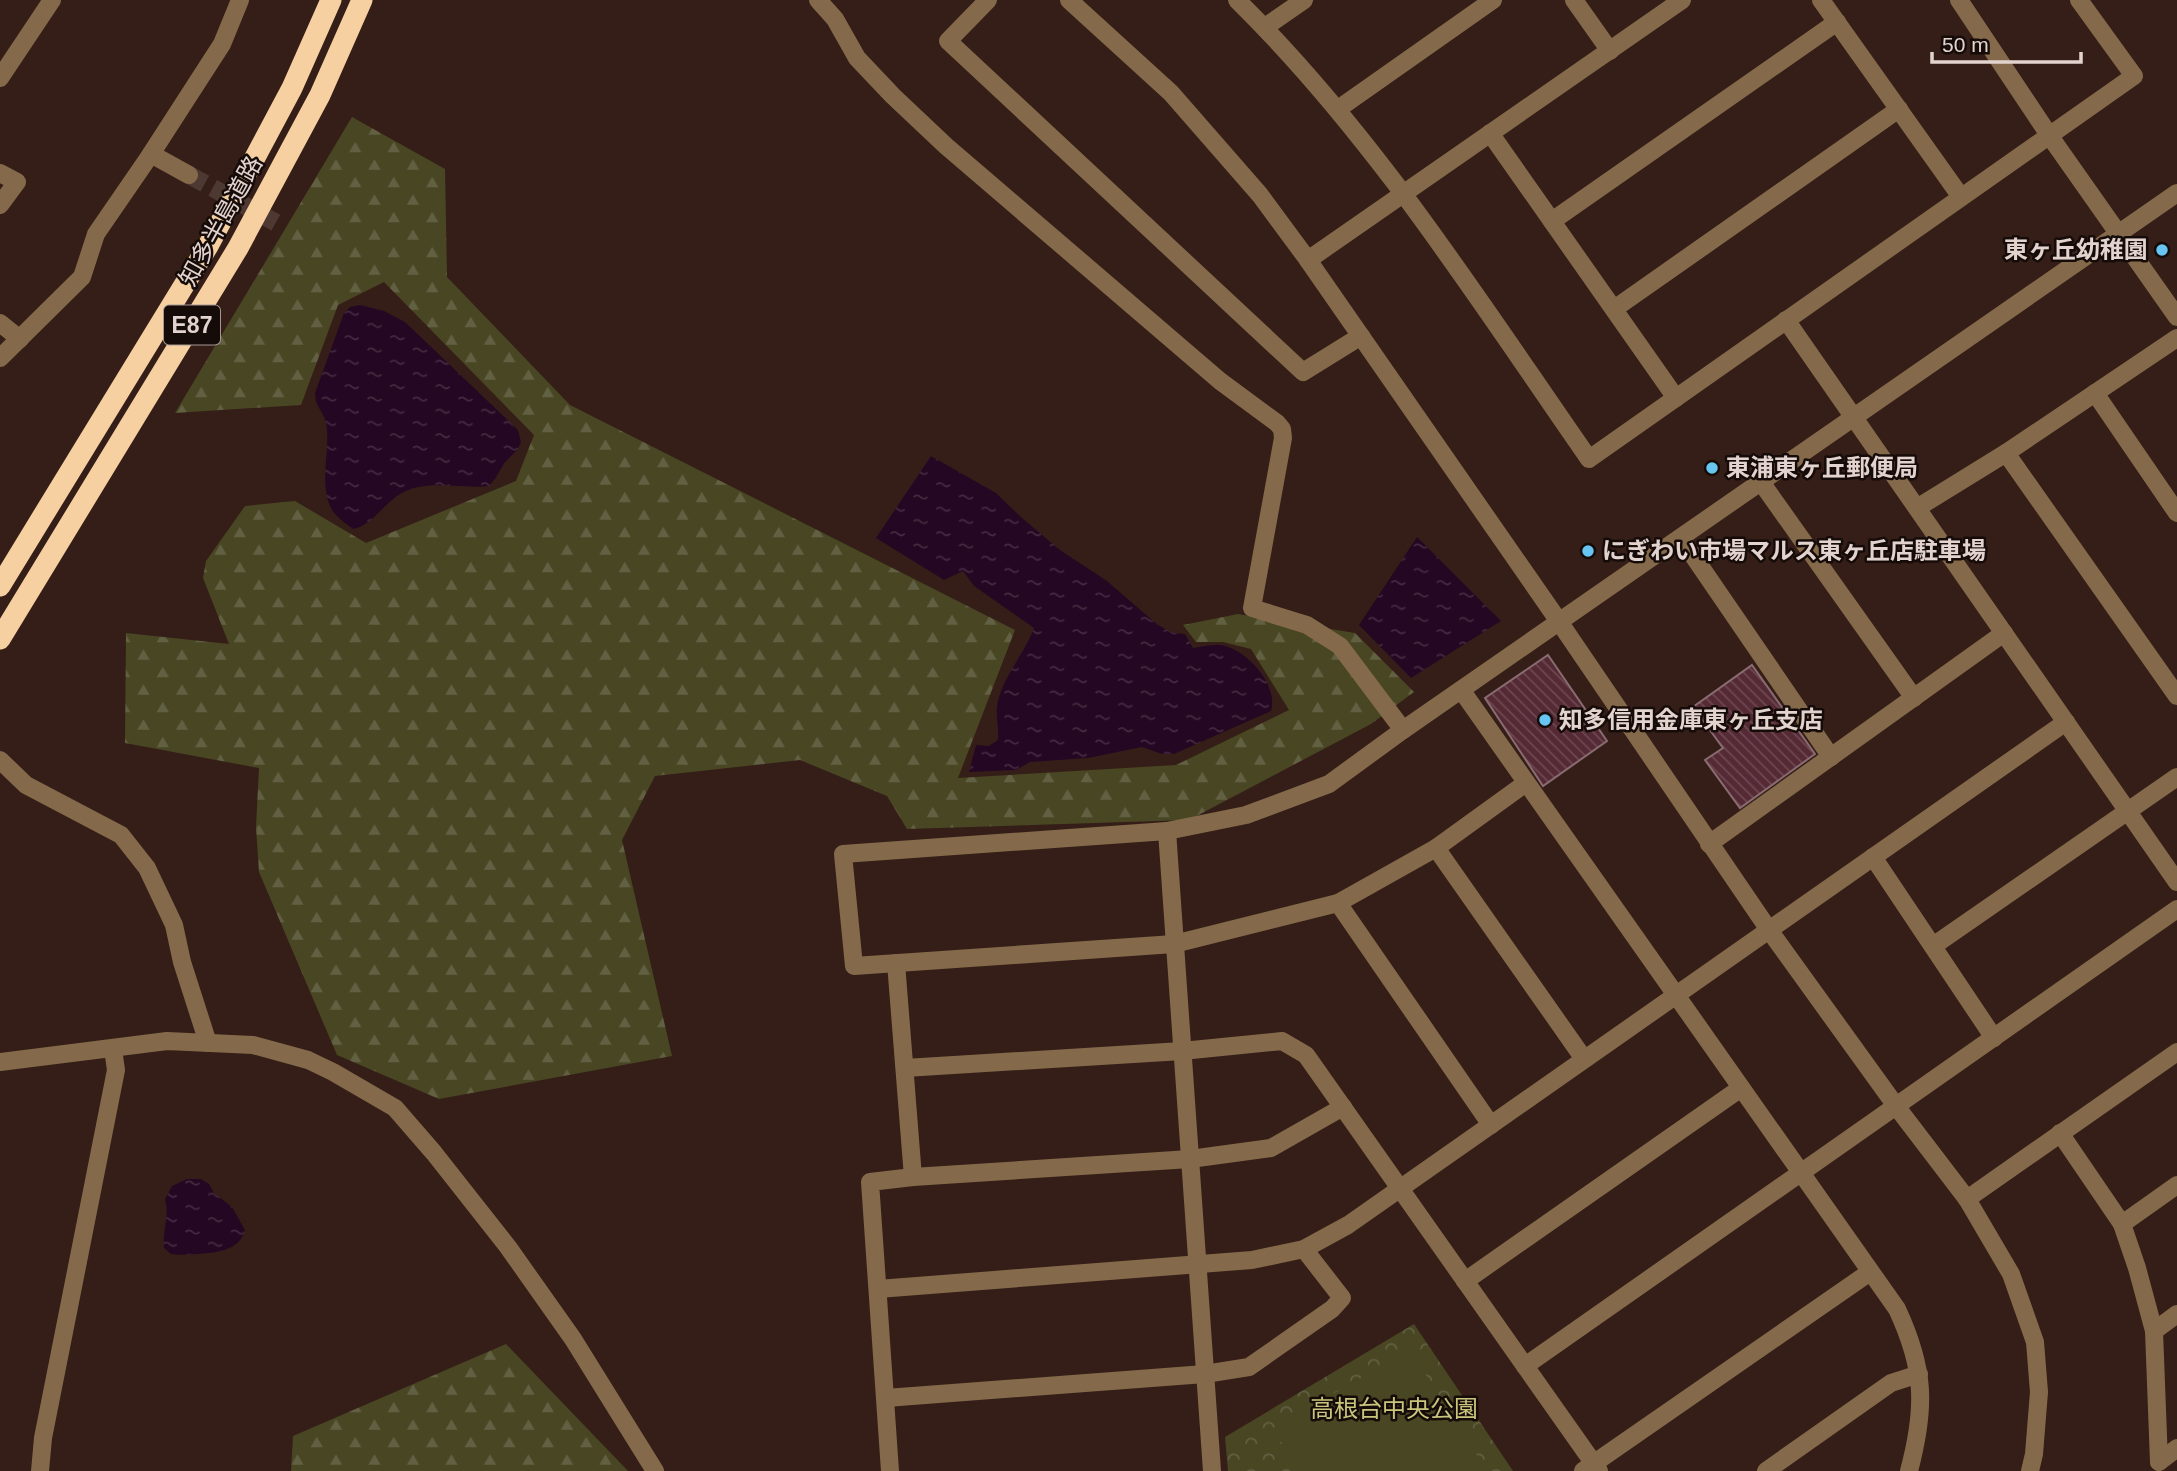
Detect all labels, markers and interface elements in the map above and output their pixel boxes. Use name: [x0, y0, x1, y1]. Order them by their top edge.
scale bar: [1932, 21, 2081, 65]
text: 50 m: [1942, 33, 1989, 56]
street label: 知多半島道路: [174, 151, 267, 290]
place label: 東ヶ丘幼稚園: [2004, 236, 2148, 263]
marker: 東ヶ丘幼稚園: [2154, 242, 2170, 258]
road number: E87: [164, 306, 220, 344]
place label: 東浦東ヶ丘郵便局: [1726, 454, 1918, 481]
marker: 東浦東ヶ丘郵便局: [1704, 460, 1720, 476]
place label: にぎわい市場マルス東ヶ丘店駐車場: [1602, 537, 1986, 564]
marker: にぎわい市場マルス東ヶ丘店駐車場: [1580, 543, 1596, 559]
place label: 知多信用金庫東ヶ丘支店: [1559, 706, 1823, 733]
marker: 知多信用金庫東ヶ丘支店: [1537, 712, 1553, 728]
park label: 高根台中央公園: [1310, 1395, 1478, 1422]

